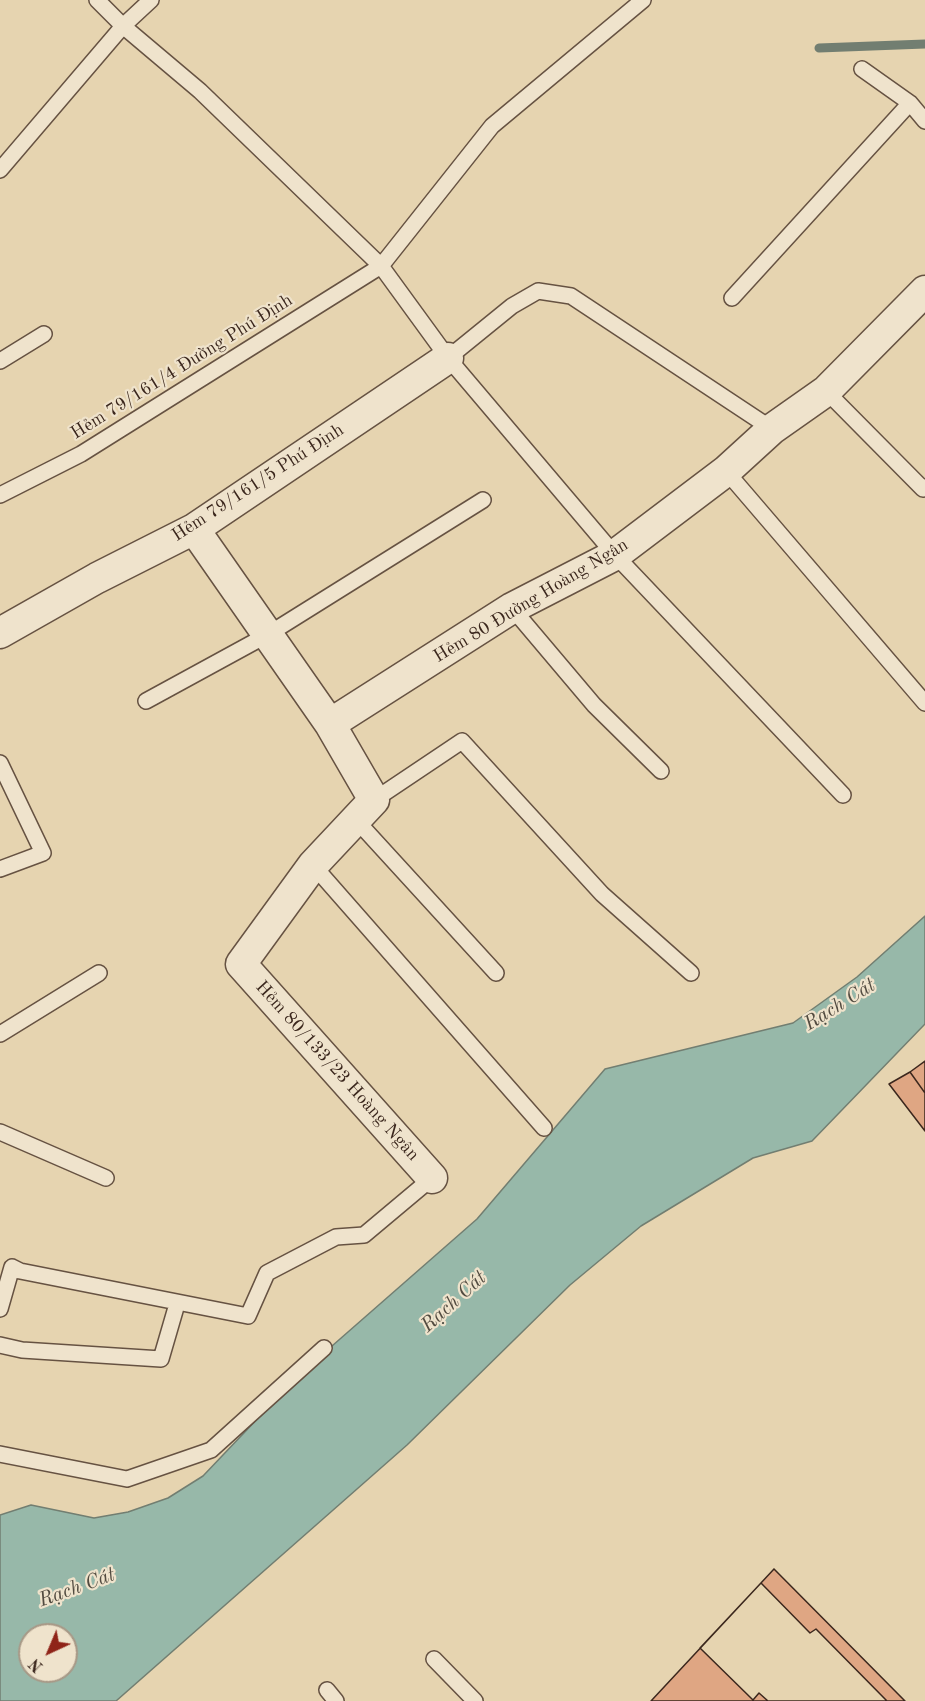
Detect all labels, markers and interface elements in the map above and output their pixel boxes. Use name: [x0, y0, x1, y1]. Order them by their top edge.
street label: Hẻm 79/161/4 Đường Phú Định: [67, 290, 297, 444]
street label: Hẻm 79/161/5 Phú Định: [168, 419, 348, 547]
street label: Hẻm 80 Đường Hoàng Ngân: [430, 534, 632, 668]
water label: Rạch Cát: [800, 974, 880, 1036]
street label: Hẻm 80/133/23 Hoàng Ngân: [250, 977, 424, 1165]
water label: Rạch Cát: [416, 1266, 492, 1338]
water label: Rạch Cát: [35, 1563, 119, 1613]
north arrow: [18, 1623, 78, 1683]
text: N: [27, 1655, 47, 1675]

